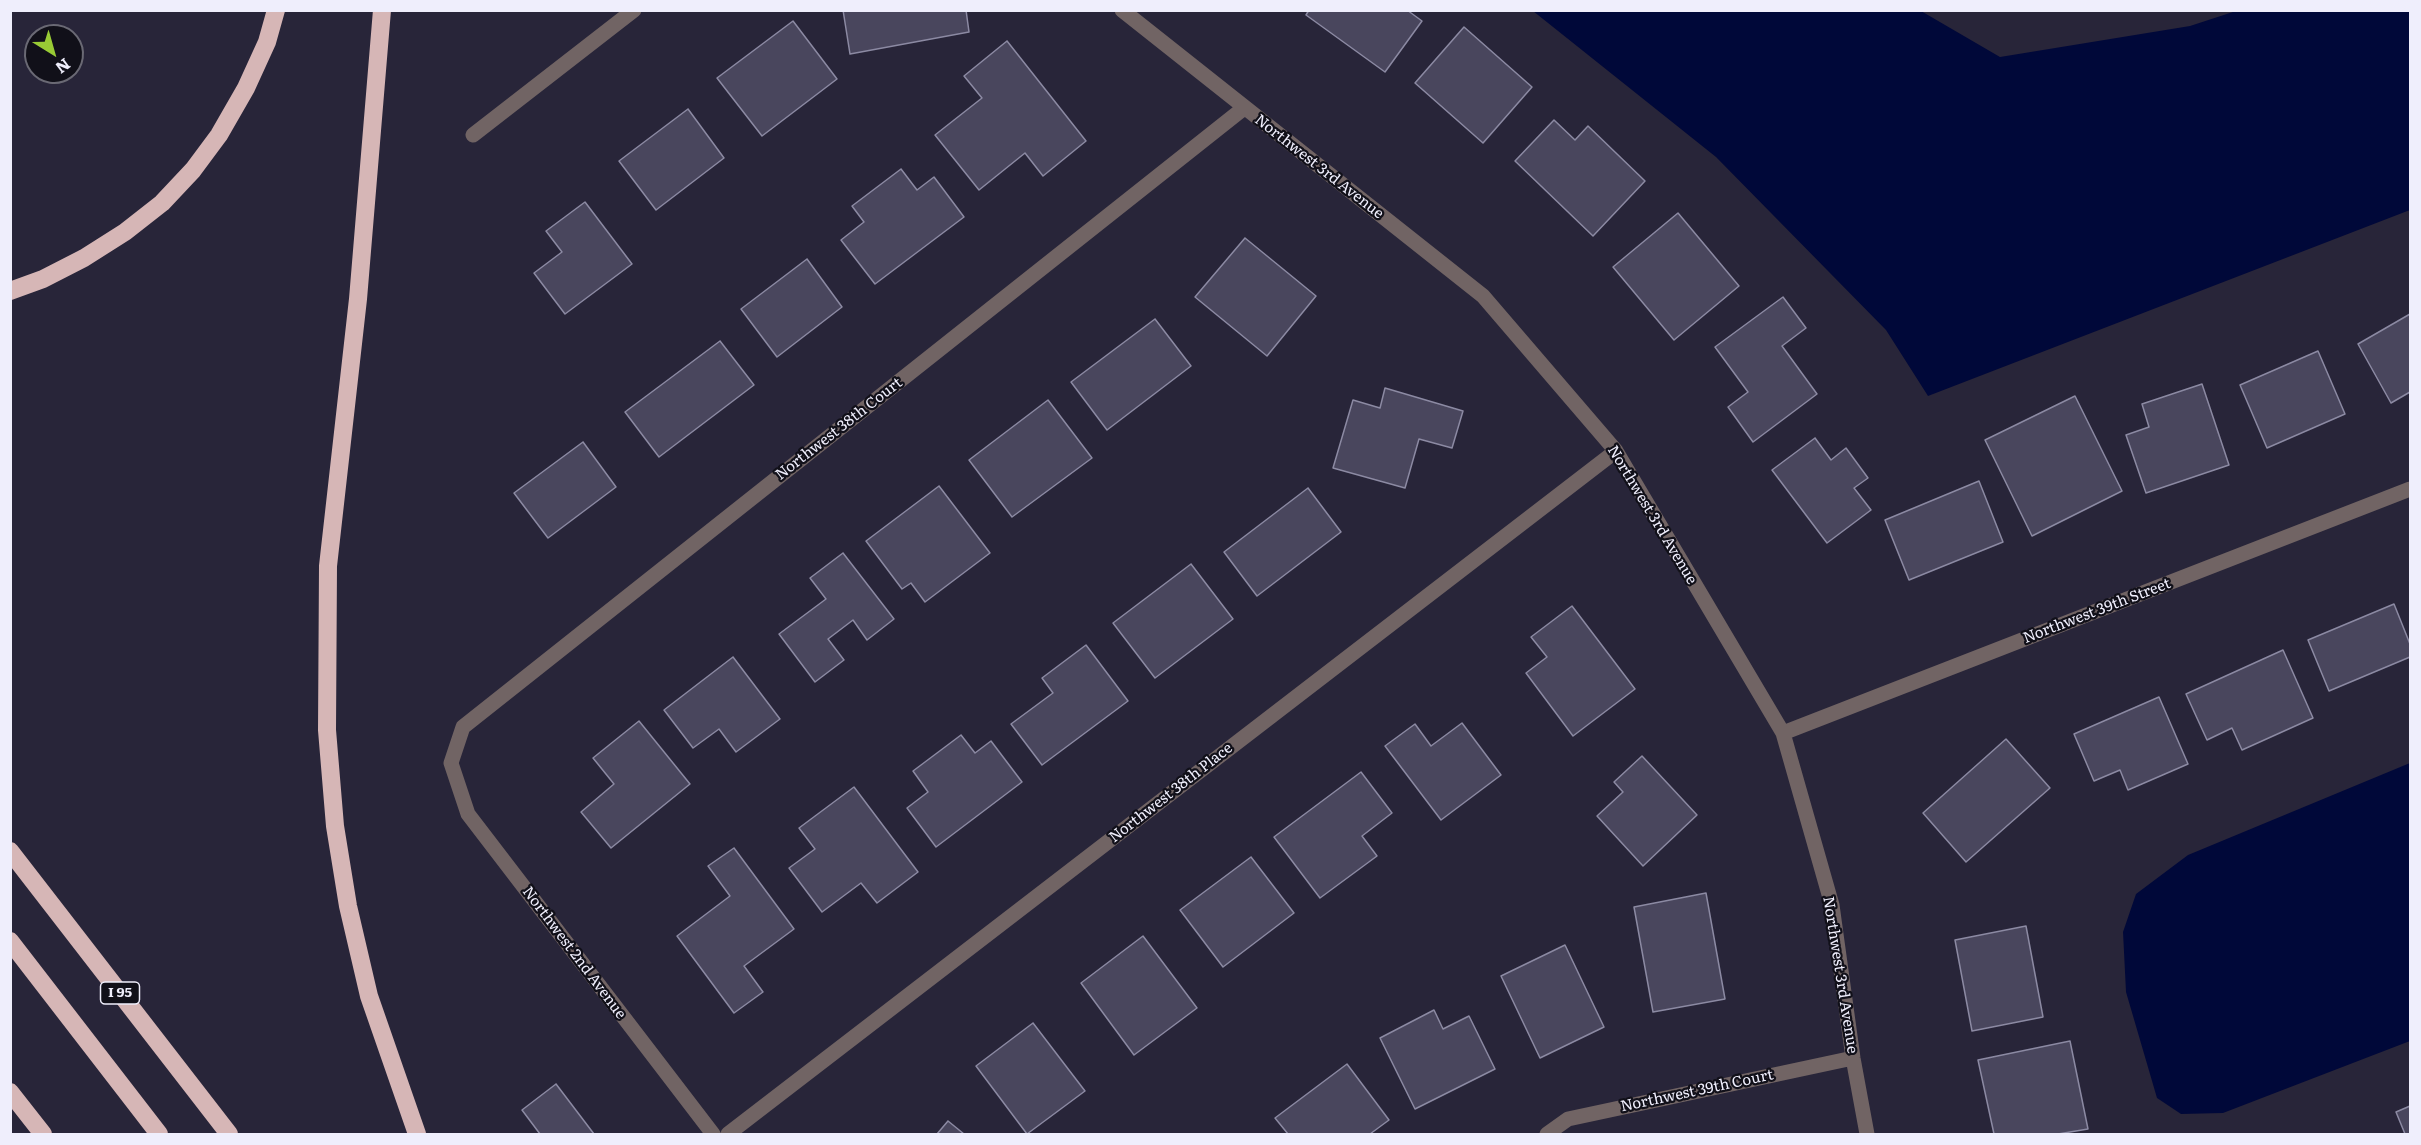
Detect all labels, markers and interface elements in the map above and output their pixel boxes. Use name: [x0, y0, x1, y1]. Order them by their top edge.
north arrow: [24, 24, 84, 84]
text: N: [51, 53, 76, 80]
street label: Northwest 3rd Avenue: [1251, 111, 1387, 223]
street label: Northwest 38th Court: [772, 374, 906, 484]
street label: Northwest 3rd Avenue: [1603, 442, 1701, 588]
street label: Northwest 39th Street: [2021, 575, 2173, 647]
street label: Northwest 38th Place: [1106, 739, 1236, 847]
street label: Northwest 2nd Avenue: [518, 883, 630, 1023]
street label: Northwest 3rd Avenue: [1819, 895, 1861, 1055]
road number: I 95: [100, 982, 140, 1004]
street label: Northwest 39th Court: [1619, 1066, 1775, 1116]

